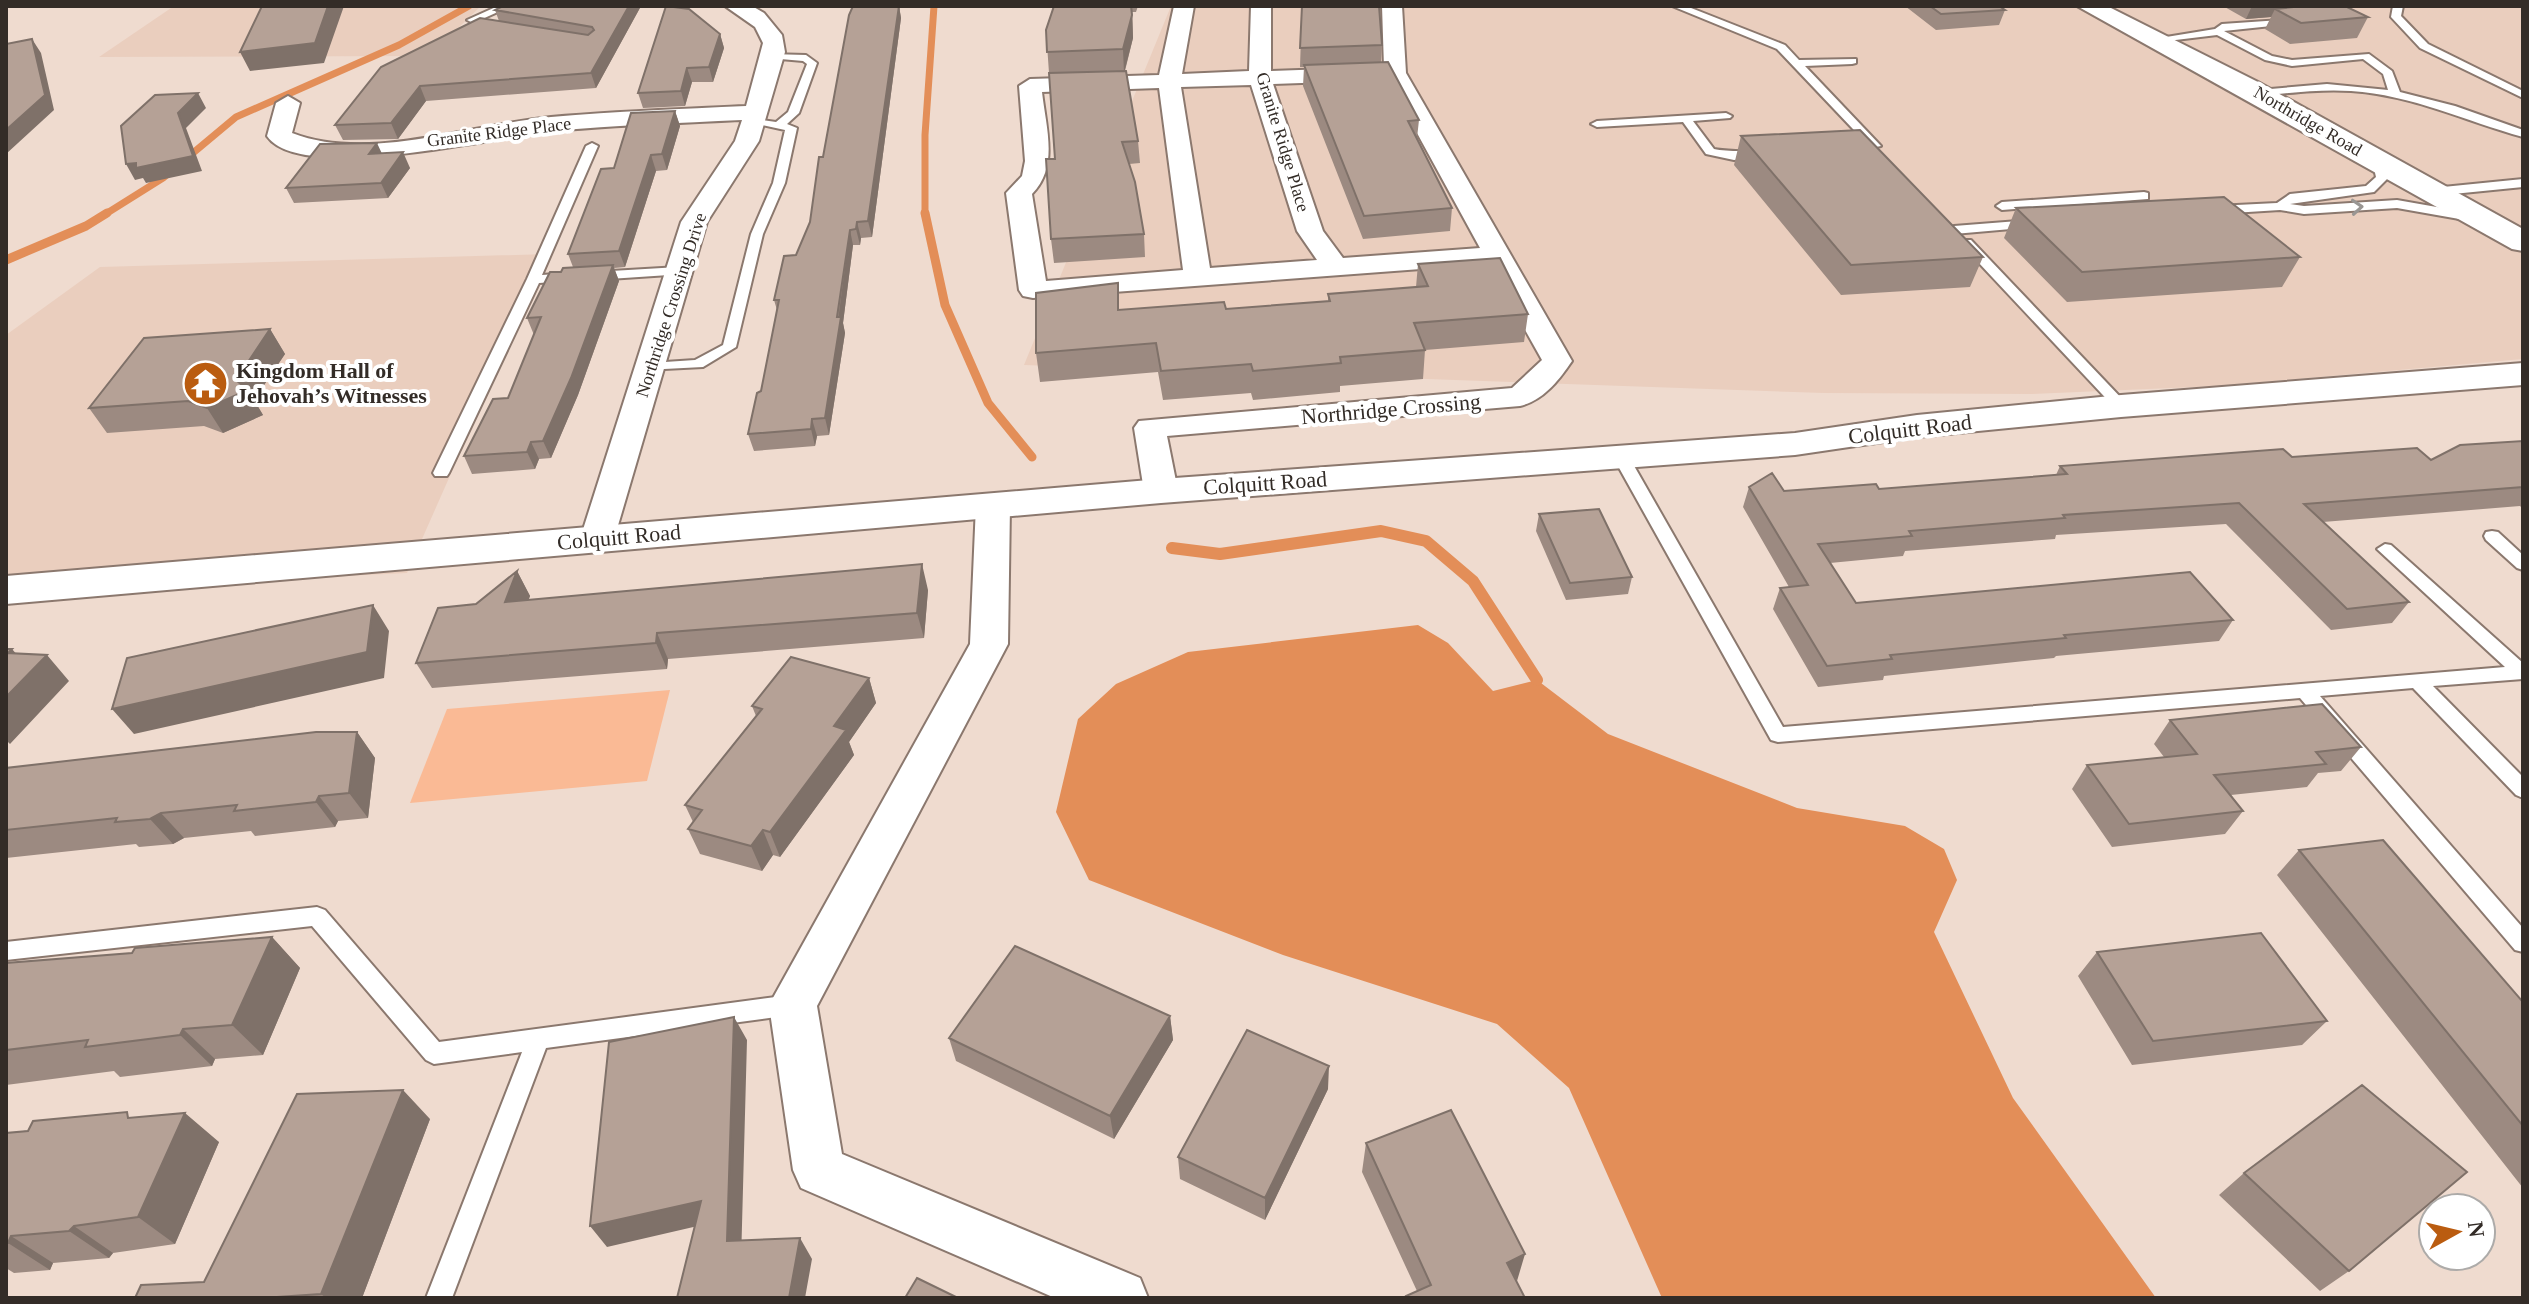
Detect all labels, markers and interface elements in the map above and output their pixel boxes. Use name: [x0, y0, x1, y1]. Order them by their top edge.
street label: Granite Ridge Place: [1252, 70, 1314, 214]
street label: Northridge Road: [2250, 82, 2366, 160]
street label: Granite Ridge Place: [426, 113, 572, 151]
one-way arrow: [2351, 199, 2364, 216]
street label: Northridge Crossing Drive: [632, 210, 710, 400]
place label: Kingdom Hall of Jehovah’s Witnesses: [236, 358, 427, 408]
temple icon: Kingdom Hall of Jehovah’s Witnesses: [181, 359, 229, 407]
street label: Northridge Crossing: [1300, 389, 1482, 429]
street label: Colquitt Road: [1847, 409, 1973, 449]
street label: Colquitt Road: [1202, 466, 1328, 500]
street label: Colquitt Road: [556, 519, 682, 555]
north arrow: [2417, 1192, 2497, 1272]
text: N: [2463, 1220, 2490, 1239]

